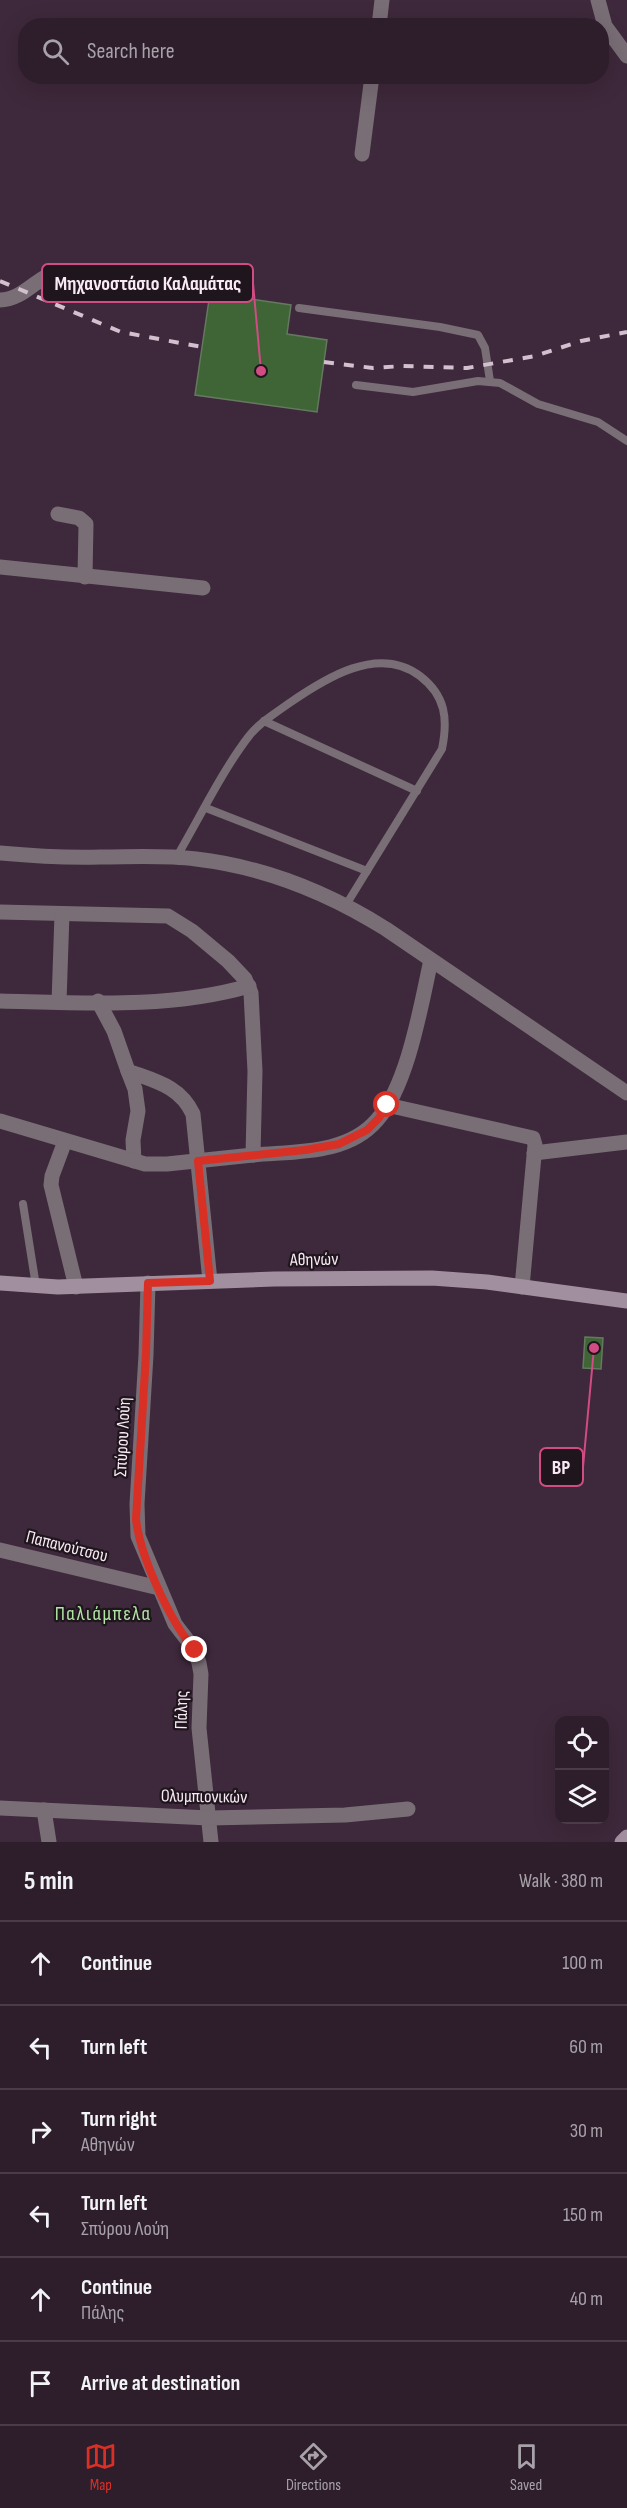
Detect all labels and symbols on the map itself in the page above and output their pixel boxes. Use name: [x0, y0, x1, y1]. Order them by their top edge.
callout: Μηχανοστάσιο Καλαμάτας: [42, 264, 253, 302]
text: Μηχανοστάσιο Καλαμάτας: [55, 272, 241, 296]
route start: [373, 1091, 399, 1117]
street label: Αθηνών: [289, 1249, 338, 1270]
street label: Σπύρου Λούη: [110, 1397, 135, 1477]
callout: BP: [540, 1448, 583, 1486]
text: BP: [552, 1456, 570, 1480]
street label: Παπανούτσου: [24, 1526, 110, 1567]
district label: Παλιάμπελα: [55, 1602, 151, 1626]
route end: [181, 1636, 207, 1662]
street label: Πάλης: [171, 1690, 192, 1730]
street label: Ολυμπιονικών: [161, 1785, 247, 1808]

